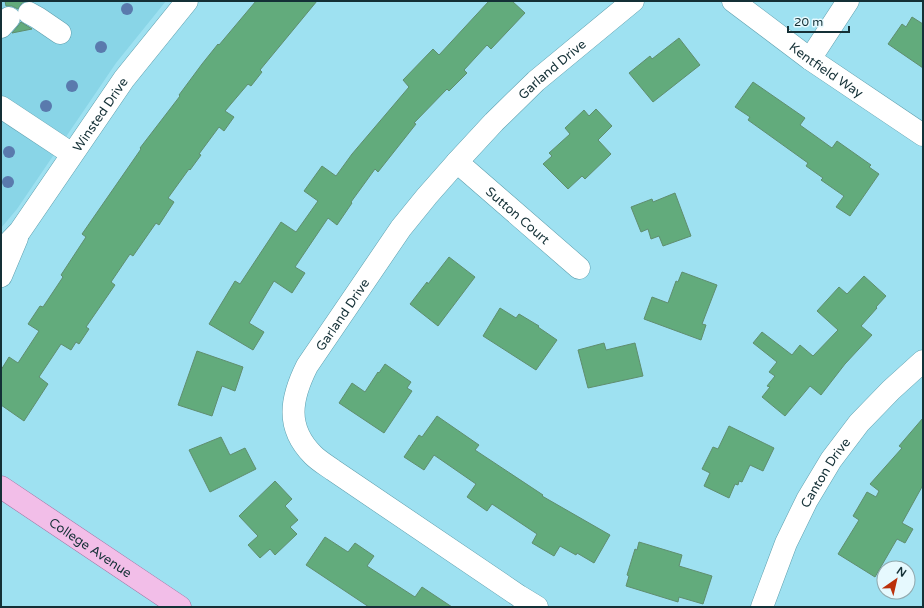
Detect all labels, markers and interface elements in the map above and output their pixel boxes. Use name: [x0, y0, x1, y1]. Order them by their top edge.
scale bar: [788, 8, 849, 34]
text: 20 m: [794, 15, 823, 29]
street label: Garland Drive: [515, 36, 589, 103]
street label: Kentfield Way: [786, 39, 866, 101]
street label: Winsted Drive: [70, 75, 132, 155]
street label: Sutton Court: [482, 184, 553, 248]
street label: Garland Drive: [313, 276, 373, 354]
street label: Canton Drive: [797, 435, 854, 511]
street label: College Avenue: [46, 515, 135, 581]
north arrow: [876, 560, 916, 600]
text: N: [894, 564, 909, 580]

